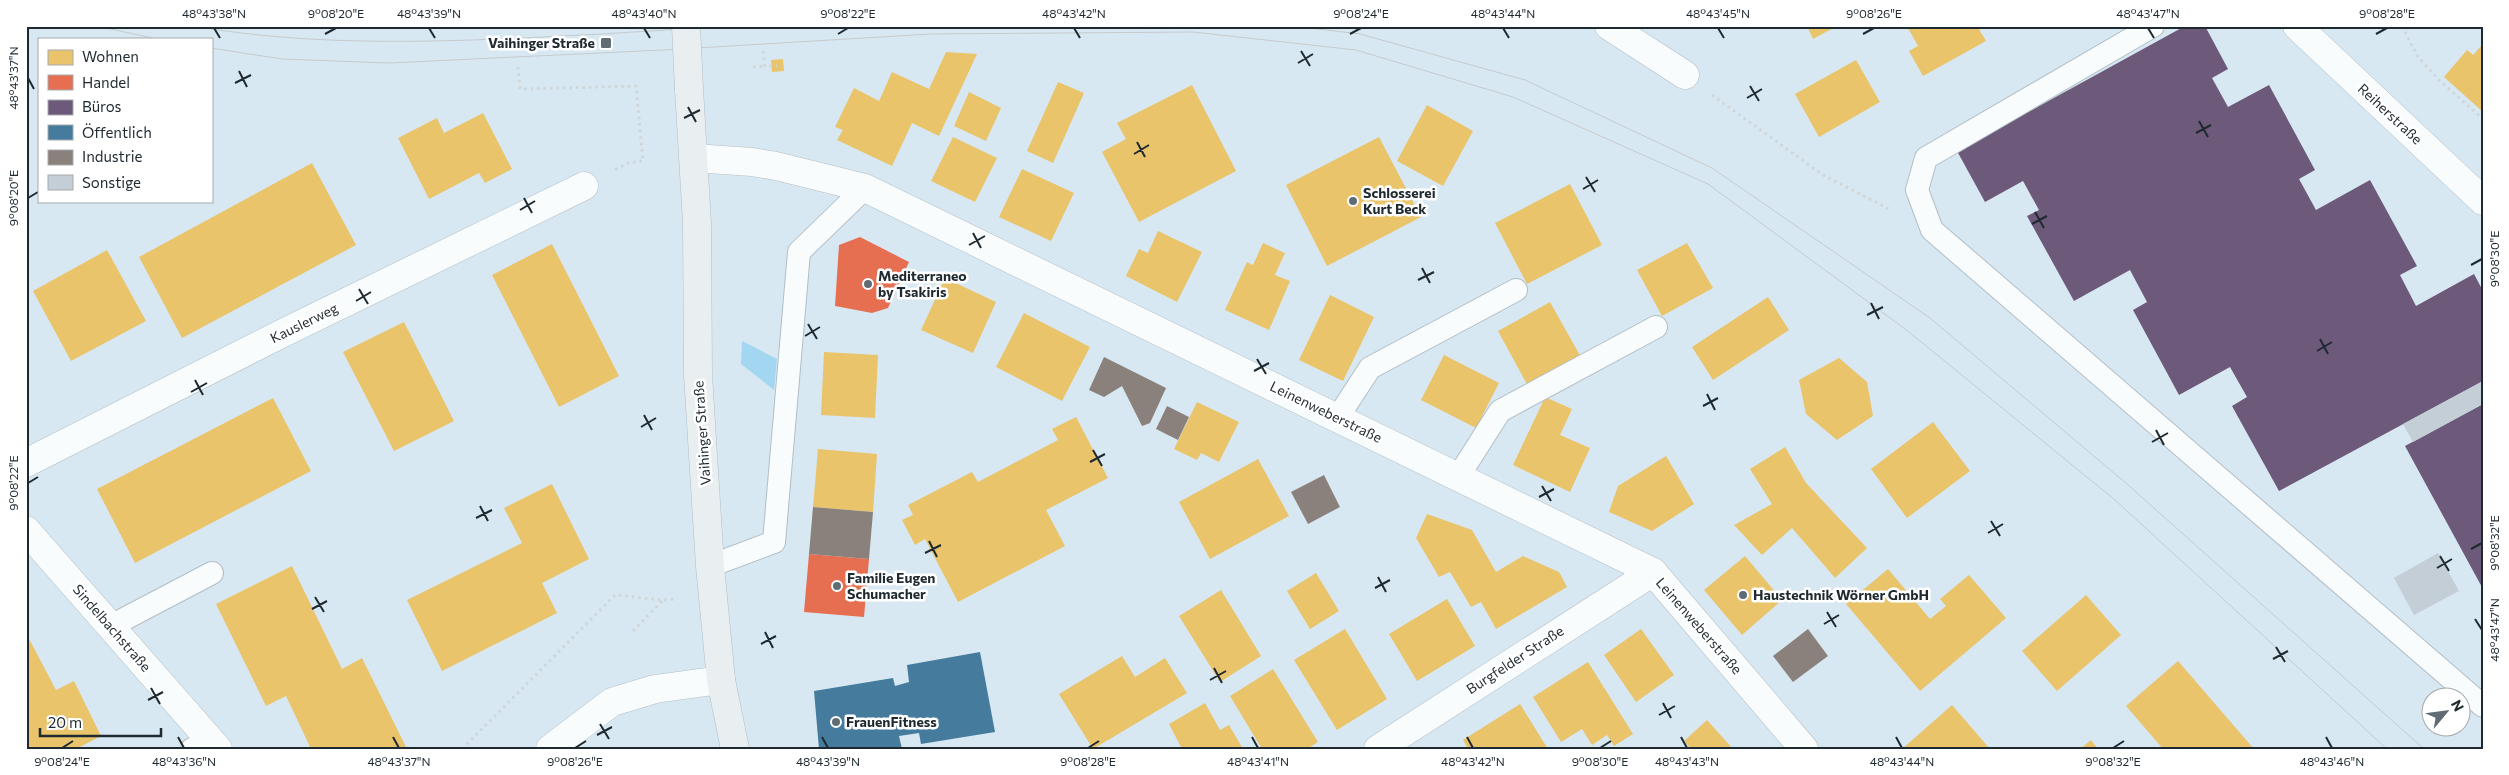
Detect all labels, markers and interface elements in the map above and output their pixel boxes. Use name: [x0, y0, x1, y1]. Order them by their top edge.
text: 48°43'38"N: [182, 6, 246, 20]
text: 9°08'20"E: [308, 6, 364, 20]
text: 48°43'39"N: [397, 6, 461, 20]
text: 48°43'40"N: [611, 6, 677, 20]
text: 9°08'22"E: [820, 6, 876, 20]
text: 48°43'42"N: [1042, 6, 1106, 20]
text: 9°08'24"E: [1333, 6, 1389, 20]
text: 48°43'44"N: [1471, 6, 1535, 20]
text: 48°43'45"N: [1686, 6, 1750, 20]
text: 9°08'26"E: [1846, 6, 1902, 20]
text: 48°43'47"N: [2116, 6, 2180, 20]
text: 9°08'28"E: [2359, 6, 2415, 20]
place label: Vaihinger Straße: [488, 34, 595, 51]
marker: Vaihinger Straße: [599, 36, 613, 50]
legend: [38, 38, 212, 202]
text: 48°43'37"N: [6, 46, 20, 110]
text: Wohnen: [82, 47, 139, 65]
text: Handel: [82, 73, 130, 91]
street label: Reiherstraße: [2355, 80, 2426, 148]
text: Büros: [82, 97, 122, 115]
text: Öffentlich: [82, 123, 152, 141]
text: Industrie: [82, 147, 143, 165]
text: 9°08'20"E: [6, 170, 20, 226]
text: Sonstige: [82, 173, 141, 191]
place label: Schlosserei Kurt Beck: [1363, 184, 1436, 217]
marker: Schlosserei Kurt Beck: [1347, 195, 1359, 207]
text: 9°08'30"E: [2487, 231, 2501, 287]
place label: Mediterraneo by Tsakiris: [878, 267, 967, 300]
marker: Mediterraneo by Tsakiris: [862, 278, 874, 290]
street label: Kauslerweg: [267, 299, 341, 346]
street label: Leinenweberstraße: [1268, 377, 1385, 446]
street label: Vaihinger Straße: [689, 380, 714, 486]
text: 9°08'22"E: [6, 455, 20, 511]
text: 9°08'32"E: [2487, 515, 2501, 571]
place label: Familie Eugen Schumacher: [847, 569, 935, 602]
street label: Leinenweberstraße: [1653, 574, 1746, 677]
marker: Familie Eugen Schumacher: [831, 580, 843, 592]
street label: Sindelbachstraße: [70, 581, 155, 675]
place label: Haustechnik Wörner GmbH: [1753, 586, 1929, 603]
marker: Haustechnik Wörner GmbH: [1737, 589, 1749, 601]
text: 48°43'47"N: [2487, 598, 2501, 662]
street label: Burgfelder Straße: [1463, 622, 1566, 697]
north arrow: [2422, 688, 2472, 738]
text: N: [2448, 697, 2468, 714]
scale bar: [40, 705, 161, 737]
text: 20 m: [48, 713, 82, 731]
place label: FrauenFitness: [846, 713, 937, 730]
marker: FrauenFitness: [830, 716, 842, 728]
text: 9°08'24"E: [34, 754, 90, 768]
text: 48°43'36"N: [152, 754, 216, 768]
text: 48°43'37"N: [367, 754, 431, 768]
text: 9°08'26"E: [547, 754, 603, 768]
text: 48°43'39"N: [796, 754, 860, 768]
text: 9°08'28"E: [1060, 754, 1116, 768]
text: 48°43'41"N: [1227, 754, 1289, 768]
text: 48°43'42"N: [1441, 754, 1505, 768]
text: 9°08'30"E: [1572, 754, 1628, 768]
text: 48°43'43"N: [1655, 754, 1719, 768]
text: 48°43'44"N: [1870, 754, 1934, 768]
text: 9°08'32"E: [2085, 754, 2141, 768]
text: 48°43'46"N: [2300, 754, 2364, 768]

